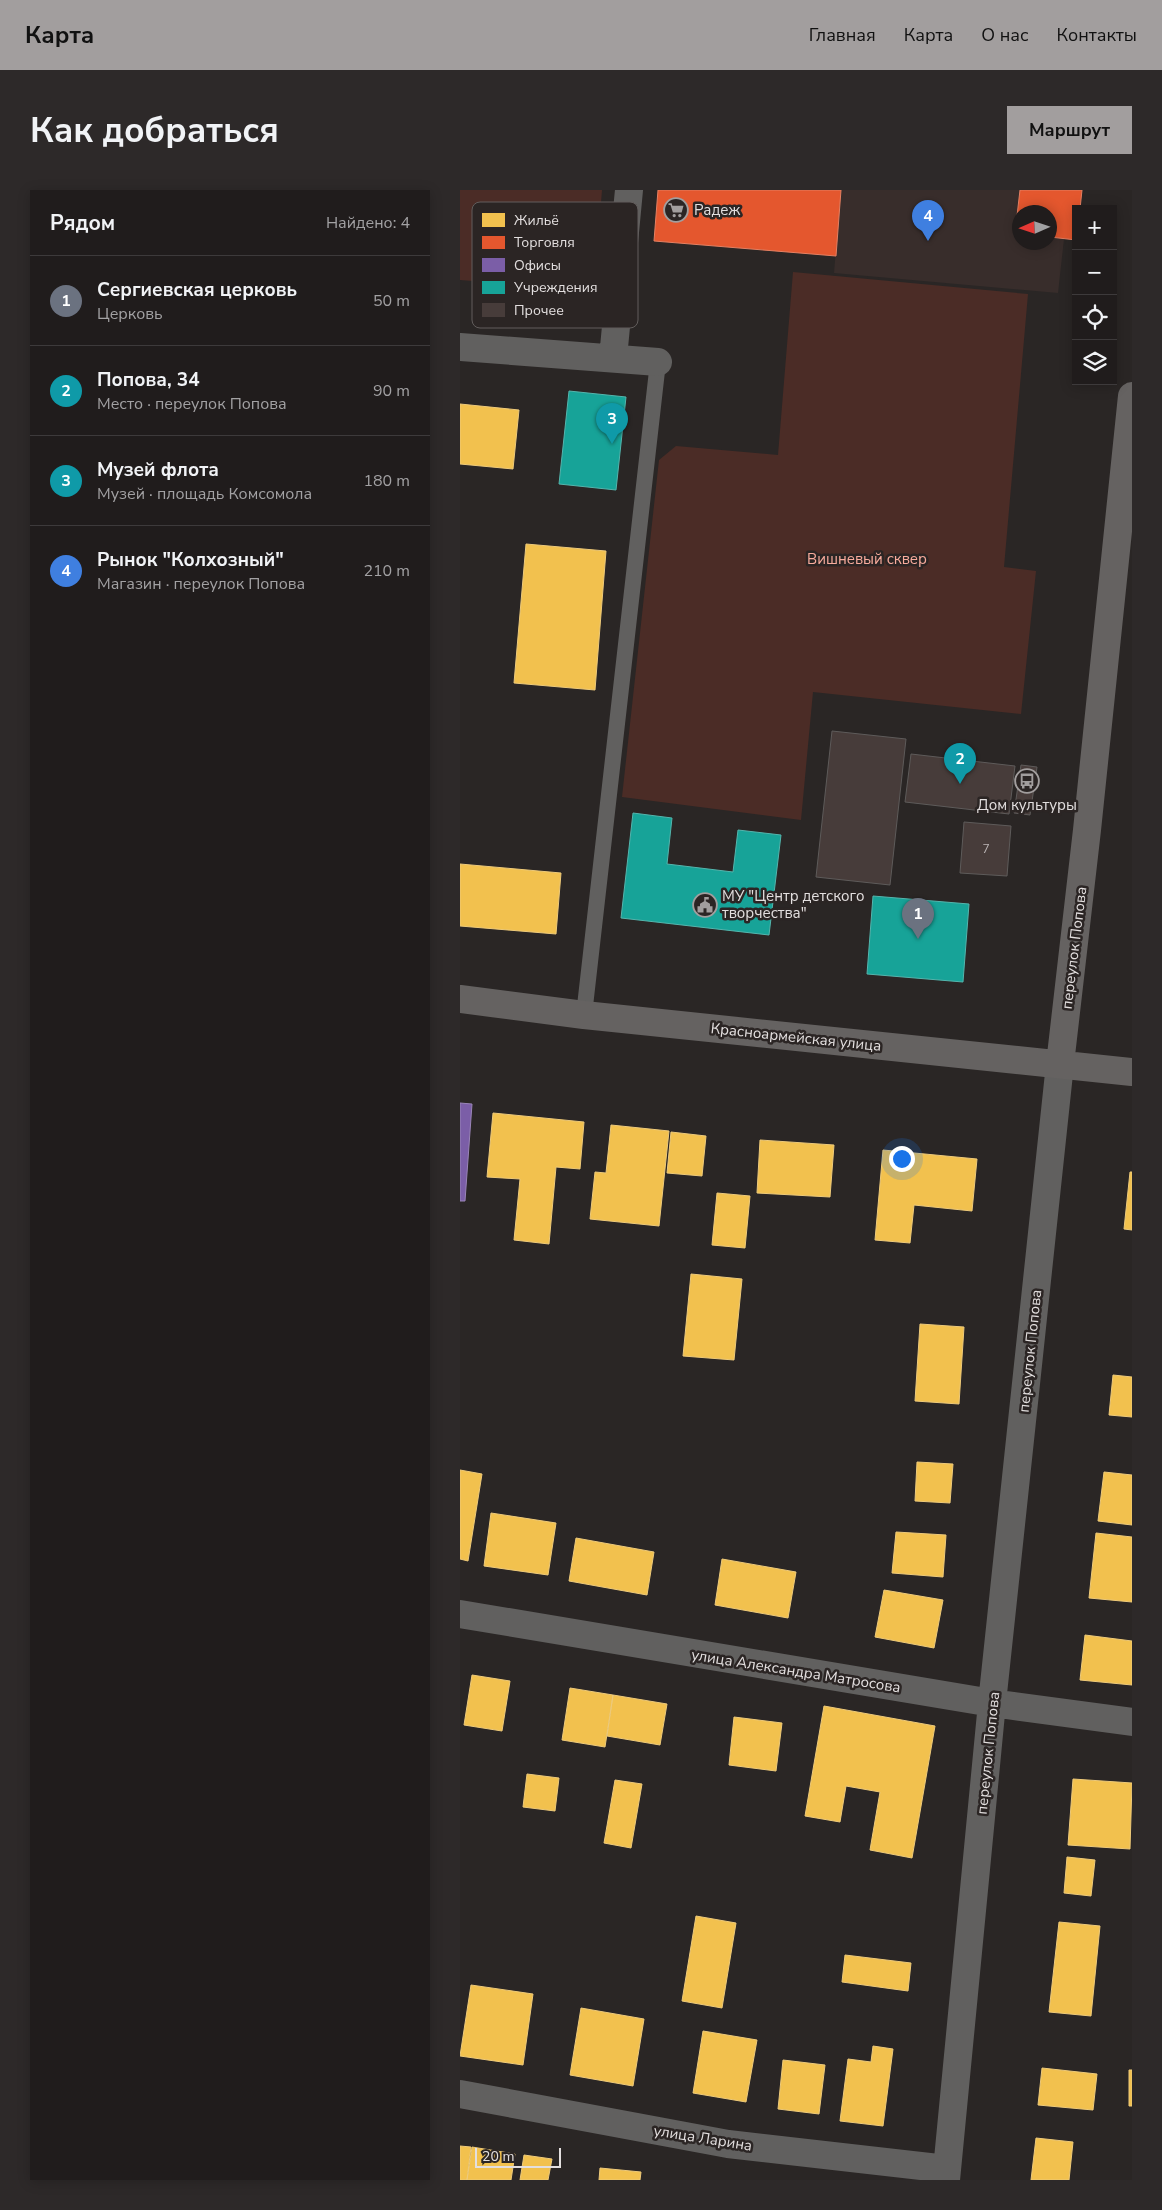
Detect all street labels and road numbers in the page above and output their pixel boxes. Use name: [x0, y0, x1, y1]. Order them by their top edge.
street label: переулок Попова: [1057, 886, 1091, 1010]
street label: Красноармейская улица: [710, 1018, 882, 1056]
street label: переулок Попова: [1014, 1289, 1046, 1413]
street label: улица Александра Матросова: [690, 1645, 902, 1697]
street label: переулок Попова: [972, 1691, 1004, 1815]
street label: улица Ларина: [652, 2120, 754, 2156]

